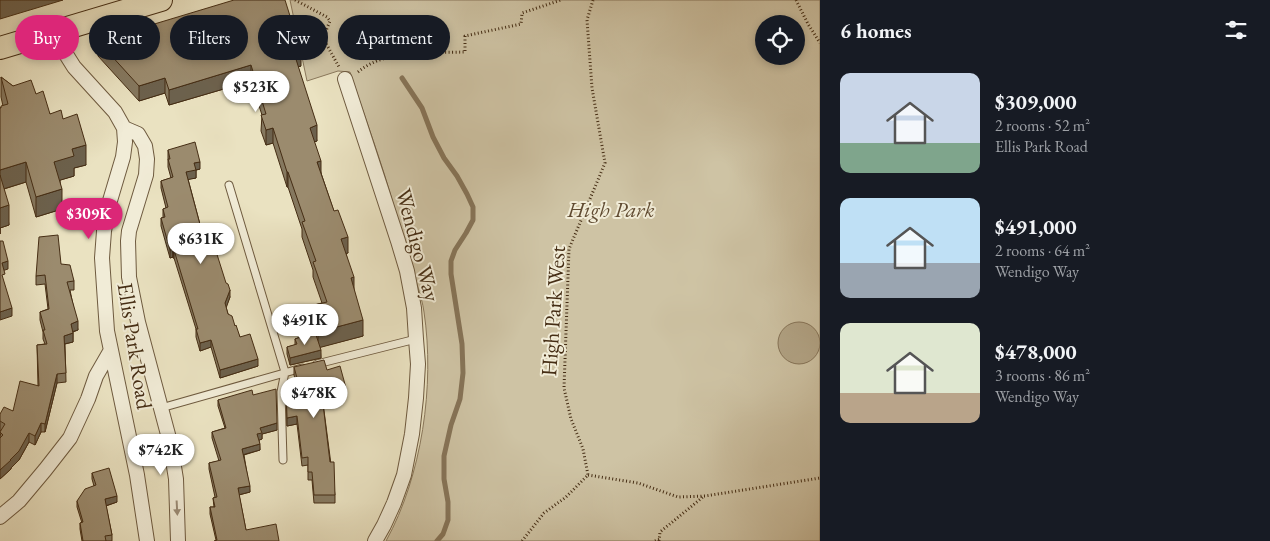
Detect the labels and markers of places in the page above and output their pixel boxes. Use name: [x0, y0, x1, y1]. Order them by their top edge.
pin: $523K: [221, 70, 291, 113]
pin: $309K: [54, 198, 124, 240]
pin: $631K: [166, 222, 236, 265]
pin: $491K: [270, 304, 340, 346]
pin: $478K: [279, 376, 349, 419]
pin: $742K: [126, 434, 196, 476]

